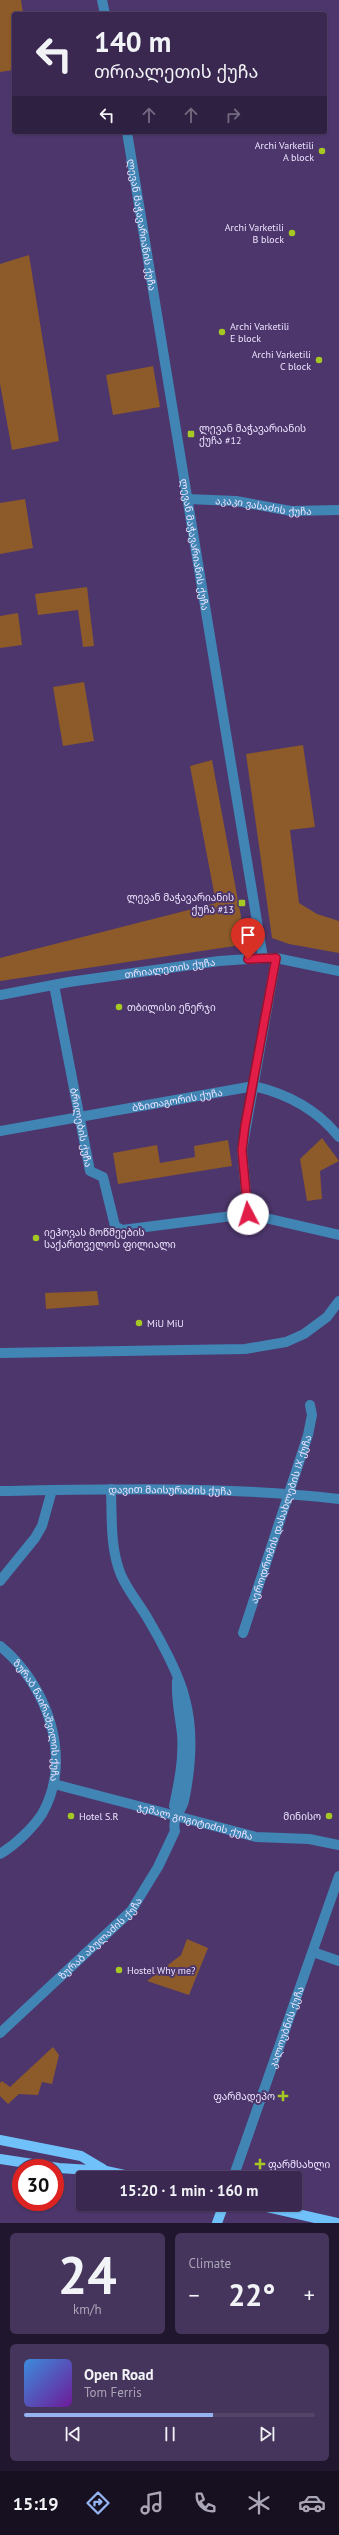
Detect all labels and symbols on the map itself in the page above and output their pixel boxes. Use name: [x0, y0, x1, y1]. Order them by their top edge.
place label: Archi Varketili A block: [255, 139, 314, 164]
marker: Archi Varketili A block: [317, 146, 327, 156]
street label: ლევან მაჭავარიანის ქუჩა: [125, 158, 160, 292]
place label: Archi Varketili B block: [225, 221, 284, 246]
marker: Archi Varketili B block: [287, 228, 297, 238]
place label: Archi Varketili E block: [230, 320, 289, 345]
marker: Archi Varketili E block: [217, 327, 227, 337]
place label: Archi Varketili C block: [252, 348, 311, 373]
marker: Archi Varketili C block: [314, 355, 324, 365]
place label: ლევან მაჭავარიანის ქუჩა #12: [199, 422, 306, 447]
marker: ლევან მაჭავარიანის ქუჩა #12: [186, 429, 196, 439]
street label: ლევან მაჭავარიანის ქუჩა: [178, 478, 212, 611]
street label: აკაკი ვასაძის ქუჩა: [215, 494, 312, 518]
place label: ლევან მაჭავარიანის ქუჩა #13: [127, 891, 234, 916]
marker: ლევან მაჭავარიანის ქუჩა #13: [237, 898, 247, 908]
pin: [231, 918, 265, 959]
street label: თრიალეთის ქუჩა: [124, 955, 216, 981]
place label: თბილისი ენერჯი: [127, 1001, 216, 1014]
marker: თბილისი ენერჯი: [114, 1002, 124, 1012]
street label: ბზითაგორის ქუჩა: [131, 1085, 224, 1114]
street label: ბრილების ქუჩა: [68, 1087, 96, 1168]
position arrow: [227, 1193, 269, 1235]
place label: იეჰოვას მოწმეების საქართველოს ფილიალი: [44, 1226, 176, 1251]
marker: იეჰოვას მოწმეების საქართველოს ფილიალი: [31, 1233, 41, 1243]
place label: MiU MiU: [147, 1317, 184, 1330]
marker: MiU MiU: [134, 1318, 144, 1328]
street label: აეროდრომის დასახლების IX ქუჩა: [247, 1433, 314, 1605]
street label: დავით მაისურაძის ქუჩა: [108, 1483, 232, 1497]
street label: ზურაბ ნაირაშვილის ქუჩა: [11, 1656, 62, 1783]
street label: ჯემალ გოგიტიძის ქუჩა: [136, 1800, 255, 1842]
place label: Hotel S.R: [79, 1810, 118, 1823]
place label: მინისო: [283, 1810, 321, 1823]
marker: Hotel S.R: [66, 1811, 76, 1821]
marker: მინისო: [324, 1811, 334, 1821]
street label: ზურაბ აბულაძის ქუჩა: [55, 1895, 144, 1982]
place label: Hostel Why me?: [127, 1964, 195, 1977]
marker: Hostel Why me?: [114, 1965, 124, 1975]
street label: კალოუბნის ქუჩა: [266, 1984, 306, 2070]
place label: ფარმადეპო: [213, 2090, 275, 2103]
marker: ფარმადეპო: [278, 2091, 288, 2101]
place label: ფარმსახლი: [268, 2158, 330, 2171]
speed limit sign: 30: [12, 2159, 64, 2211]
marker: ფარმსახლი: [255, 2159, 265, 2169]

